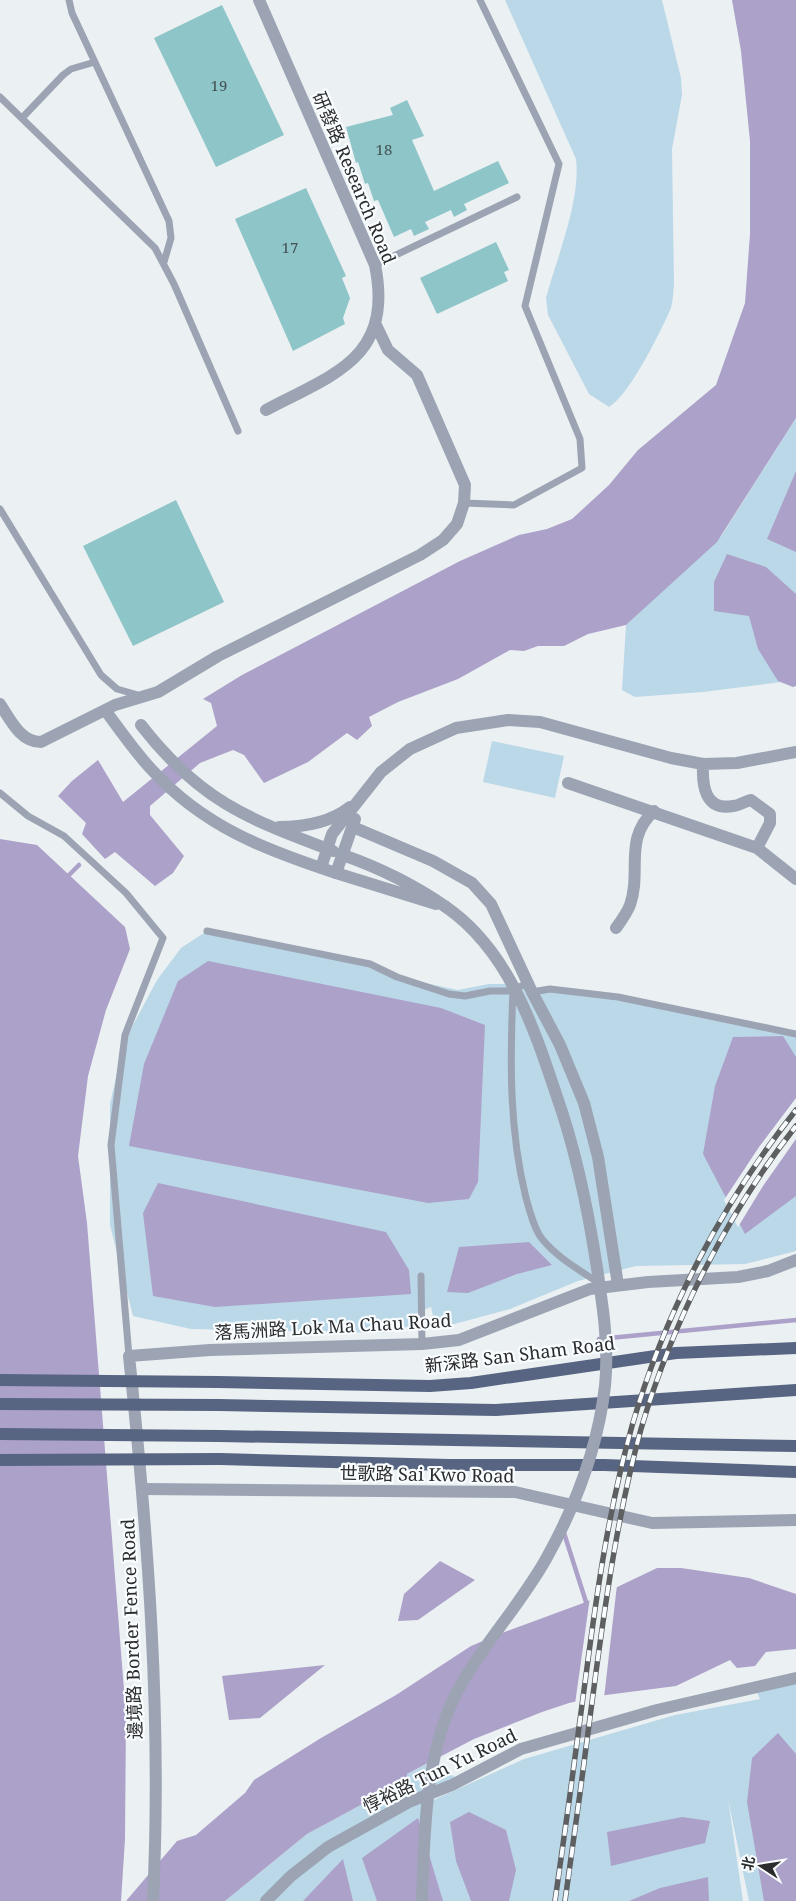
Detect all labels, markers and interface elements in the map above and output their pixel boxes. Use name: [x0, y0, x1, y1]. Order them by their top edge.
house number: 19: [211, 75, 227, 95]
street label: 研發路 Research Road: [308, 88, 402, 267]
house number: 18: [376, 139, 392, 159]
house number: 17: [282, 237, 298, 257]
street label: 落馬洲路 Lok Ma Chau Road: [214, 1308, 452, 1344]
street label: 新深路 San Sham Road: [423, 1330, 616, 1378]
street label: 世歌路 Sai Kwo Road: [339, 1460, 515, 1488]
street label: 邊境路 Border Fence Road: [115, 1518, 147, 1740]
street label: 惇裕路 Tun Yu Road: [359, 1722, 520, 1818]
north arrow: [736, 1841, 786, 1891]
text: 北: [737, 1854, 759, 1872]

